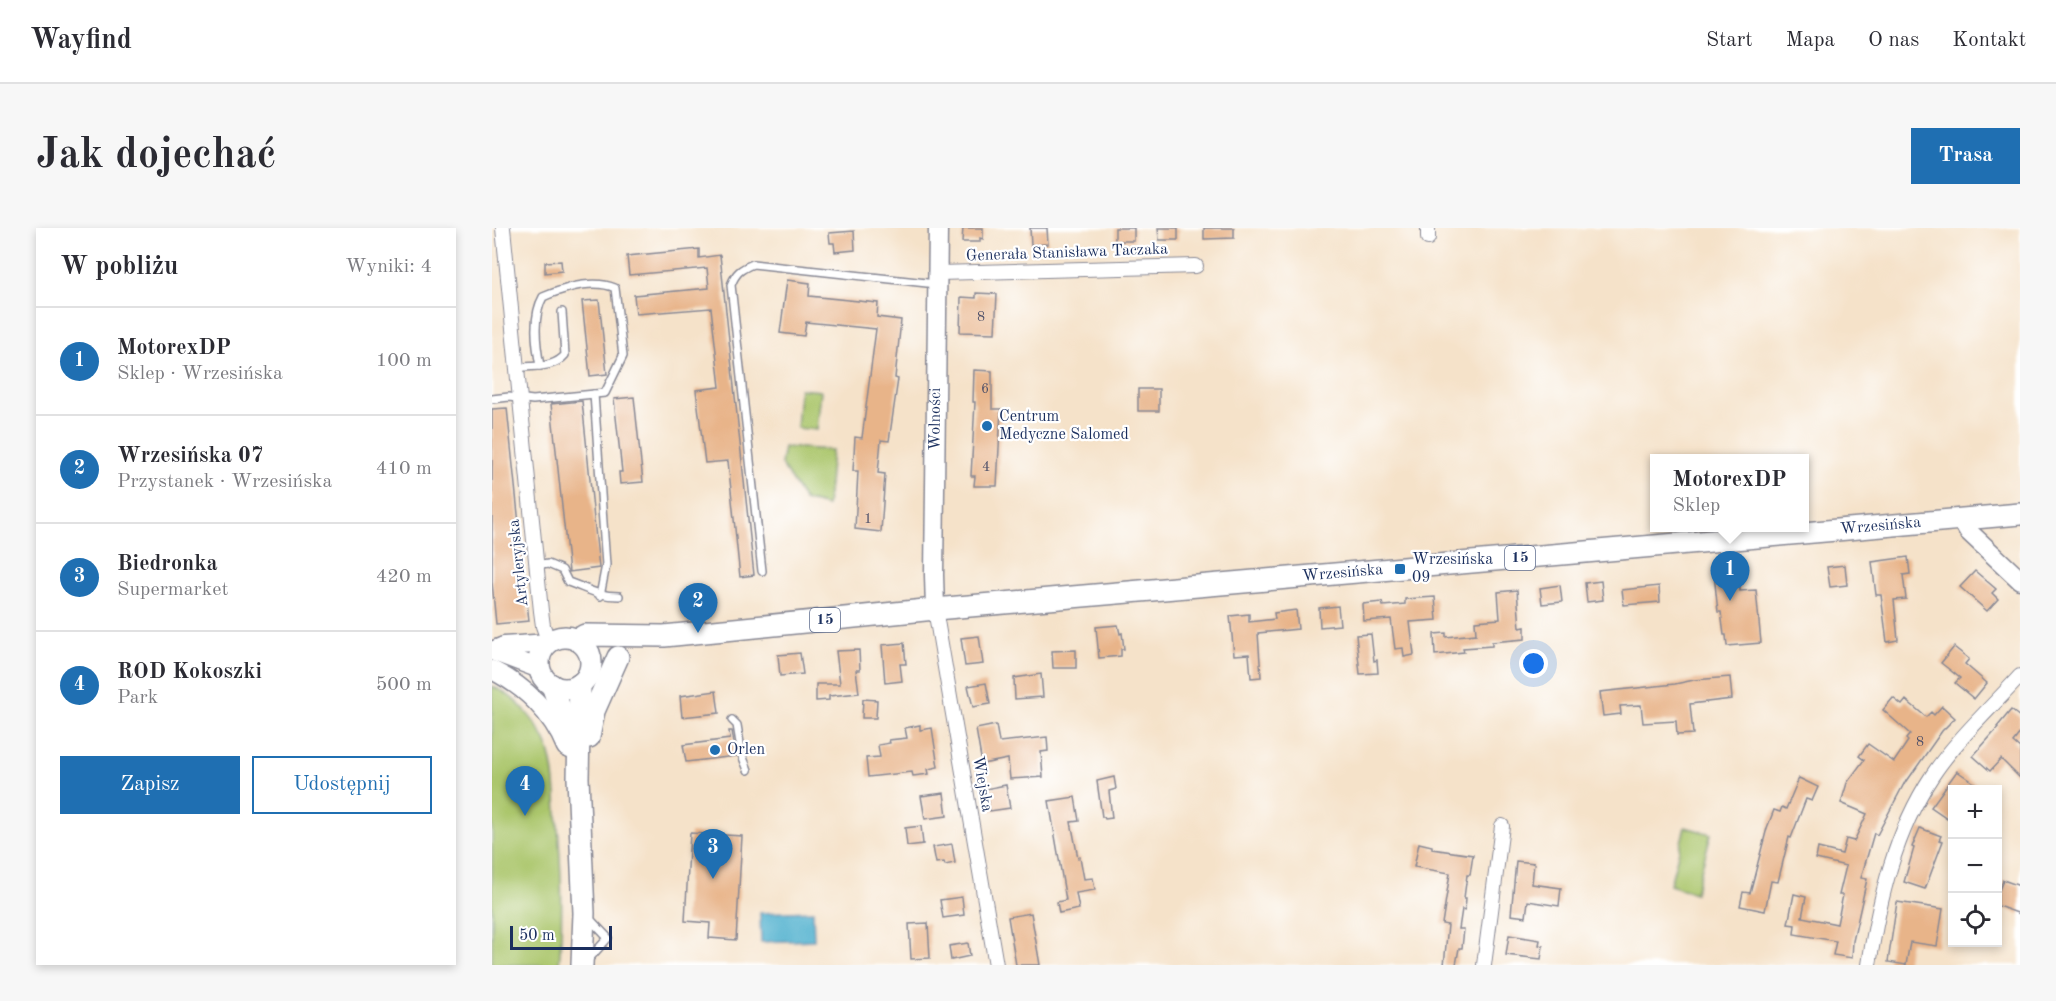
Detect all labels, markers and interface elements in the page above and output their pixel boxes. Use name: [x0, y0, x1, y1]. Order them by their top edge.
text: Wayfind: [30, 27, 132, 55]
text: Start: [1706, 30, 1753, 51]
text: Mapa: [1786, 30, 1835, 51]
text: O nas: [1868, 30, 1919, 51]
text: Kontakt: [1952, 30, 2026, 51]
button: Trasa: [1911, 128, 2020, 184]
text: Jak dojechać: [36, 135, 277, 177]
street label: Generała Stanisława Taczaka: [966, 241, 1168, 265]
text: W pobliżu: [60, 254, 178, 280]
text: Wyniki: 4: [345, 257, 432, 277]
house number: 8: [977, 310, 985, 324]
text: MotorexDP: [117, 337, 231, 359]
text: 1: [74, 351, 85, 371]
text: 100 m: [376, 351, 432, 371]
text: Sklep · Wrzesińska: [117, 364, 283, 384]
house number: 6: [981, 382, 989, 396]
street label: Wolności: [927, 388, 944, 450]
place label: Centrum Medyczne Salomed: [999, 409, 1129, 443]
marker: Centrum Medyczne Salomed: [980, 419, 994, 433]
text: Wrzesińska 07: [117, 445, 264, 467]
popup: [1650, 454, 1809, 532]
text: 2: [74, 459, 85, 479]
text: 410 m: [376, 459, 432, 479]
house number: 4: [982, 460, 990, 474]
text: MotorexDP: [1673, 469, 1786, 491]
text: Przystanek · Wrzesińska: [117, 472, 332, 492]
text: Sklep: [1673, 496, 1720, 516]
house number: 1: [864, 512, 872, 526]
street label: Wrzesińska: [1839, 515, 1922, 538]
street label: Artyleryjska: [506, 518, 532, 608]
road number: 15: [1505, 546, 1535, 570]
place label: Wrzesińska 09: [1412, 552, 1493, 586]
pin: 1: [1710, 552, 1750, 601]
text: Biedronka: [117, 553, 218, 575]
street label: Wrzesińska: [1302, 562, 1384, 585]
marker: Wrzesińska 09: [1393, 562, 1407, 576]
text: 3: [74, 567, 85, 587]
text: 420 m: [376, 567, 432, 587]
text: Supermarket: [117, 580, 228, 600]
pin: 2: [678, 584, 718, 633]
road number: 15: [810, 608, 840, 632]
your location: [1519, 649, 1548, 678]
text: ROD Kokoszki: [117, 661, 262, 683]
text: 4: [74, 675, 85, 695]
text: 500 m: [376, 675, 432, 695]
text: Park: [117, 688, 158, 708]
house number: 8: [1916, 735, 1924, 749]
place label: Orlen: [727, 742, 765, 758]
marker: Orlen: [708, 743, 722, 757]
street label: Wiejska: [969, 755, 995, 813]
button: Zapisz: [60, 756, 240, 814]
button: Udostępnij: [252, 756, 432, 814]
pin: 4: [506, 766, 544, 816]
map controls: [1948, 785, 2002, 947]
button: +: [1948, 785, 2002, 839]
pin: 3: [694, 830, 732, 879]
button: −: [1948, 839, 2002, 893]
button: locate: [1948, 893, 2002, 947]
scale bar: [510, 923, 612, 950]
text: 50 m: [519, 928, 555, 944]

